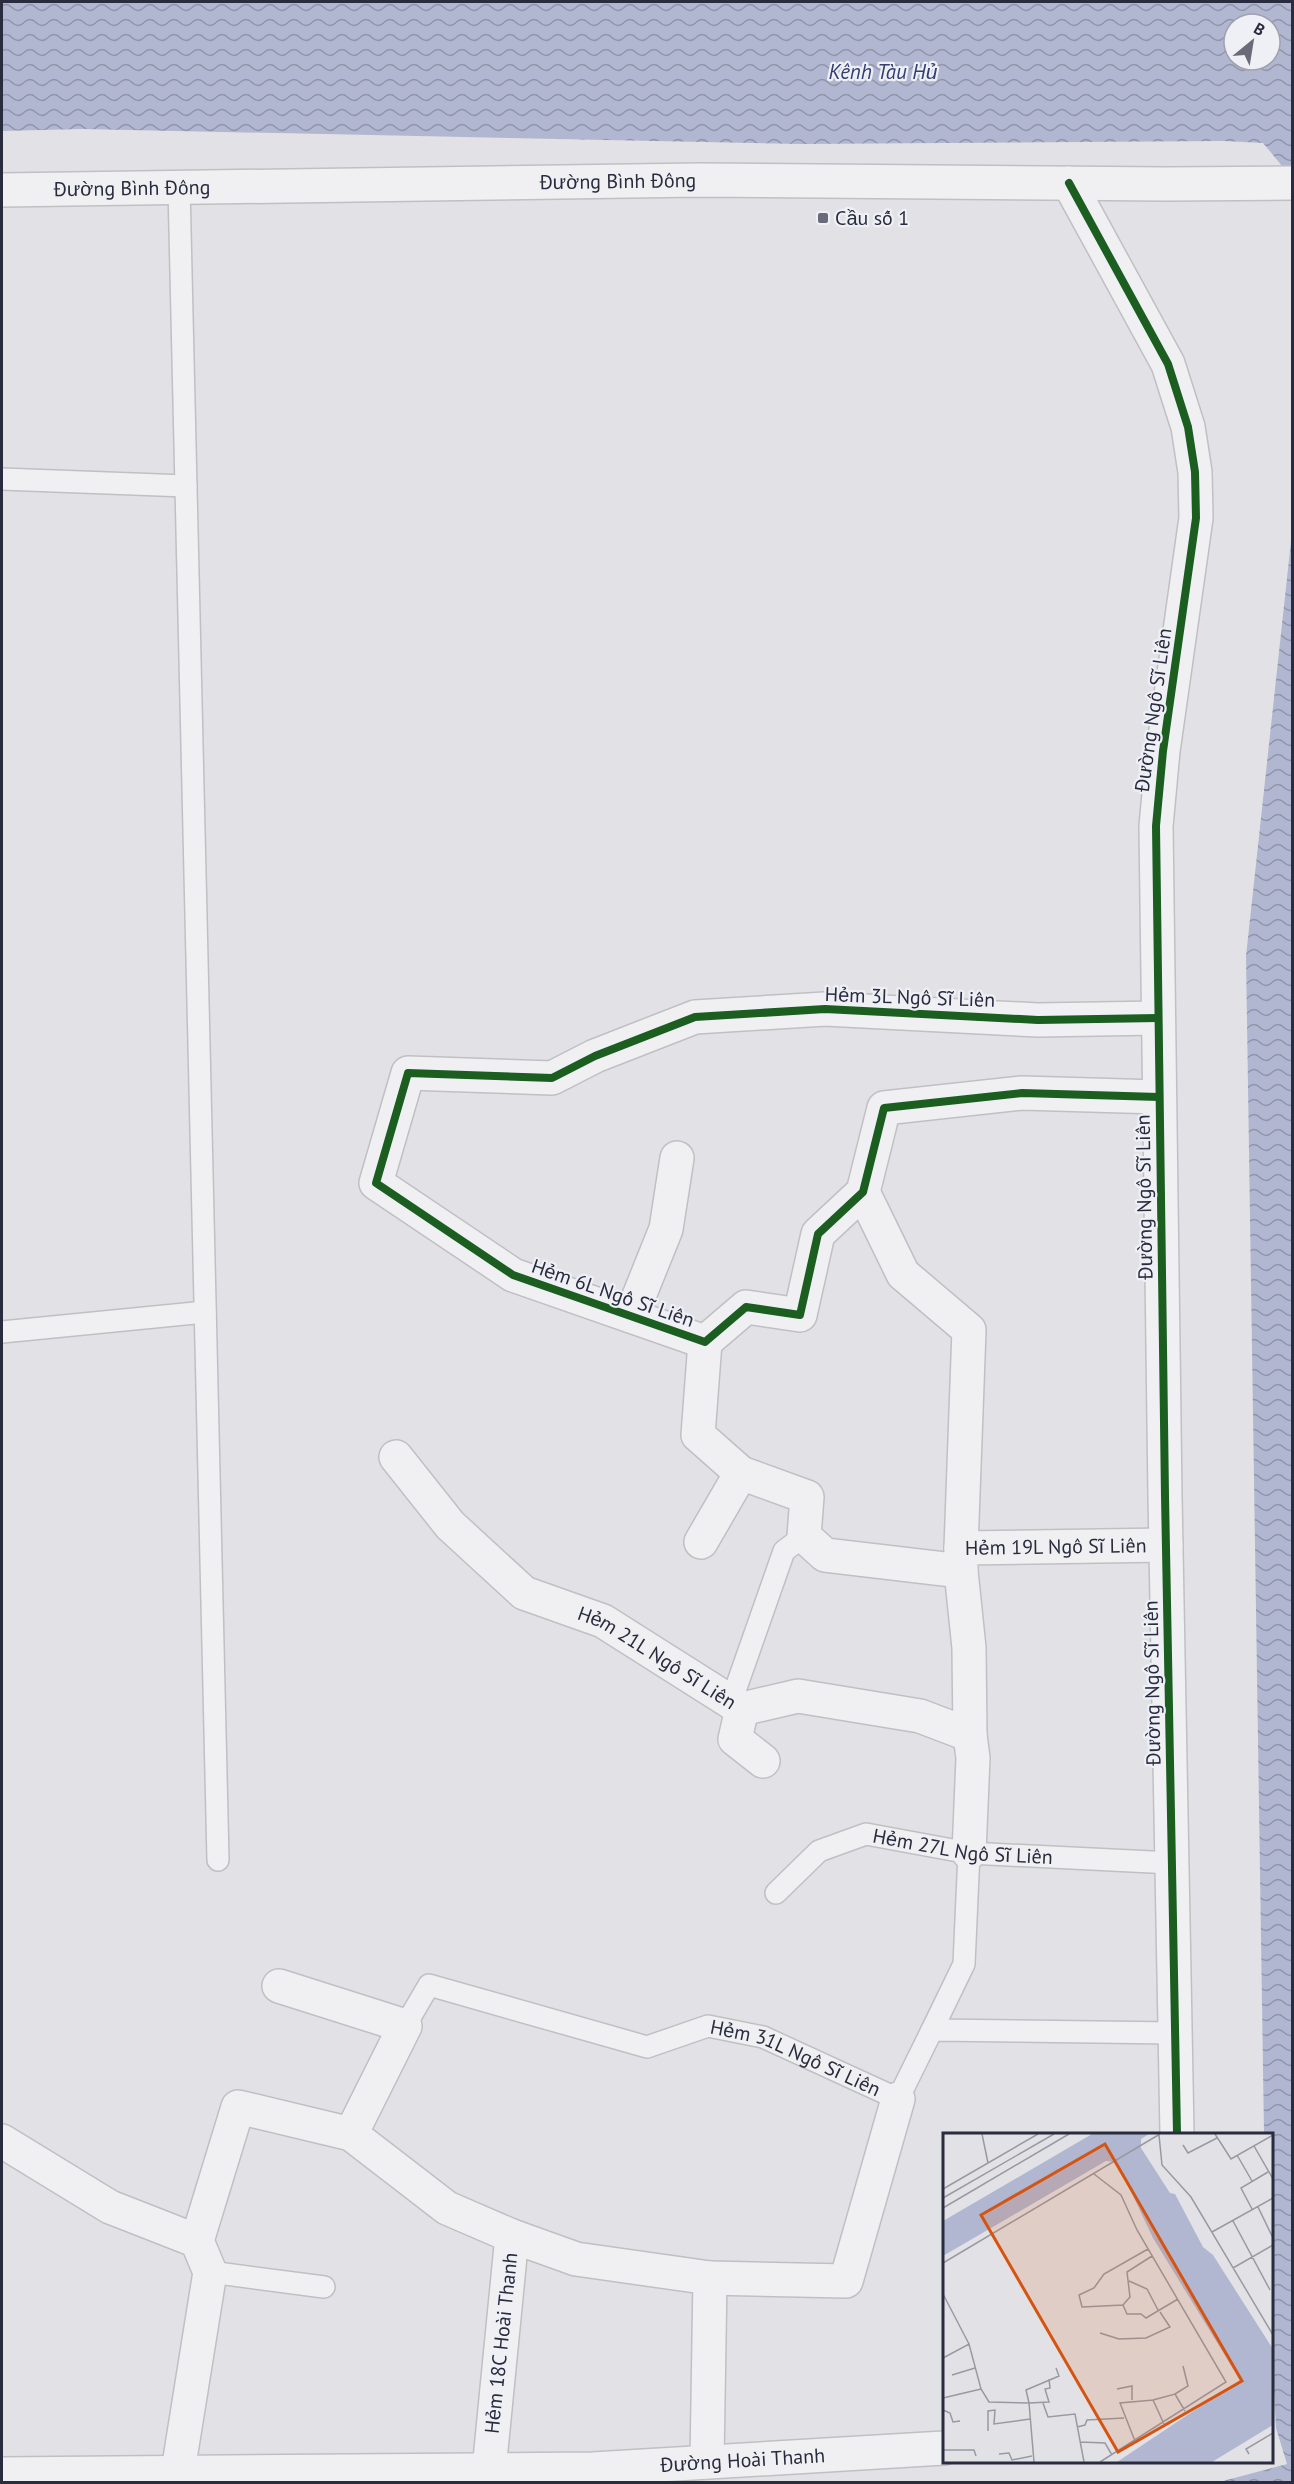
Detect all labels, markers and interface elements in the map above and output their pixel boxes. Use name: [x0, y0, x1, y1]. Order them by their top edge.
north arrow: [1222, 12, 1282, 72]
text: B: [1250, 18, 1269, 40]
water label: Kênh Tàu Hủ: [829, 58, 938, 85]
street label: Đường Bình Đông: [538, 167, 696, 195]
street label: Đường Bình Đông: [52, 174, 210, 202]
place label: Cầu số 1: [835, 205, 909, 231]
marker: Cầu số 1: [816, 211, 830, 225]
street label: Đường Ngô Sĩ Liên: [1128, 626, 1177, 795]
street label: Hẻm 3L Ngô Sĩ Liên: [824, 981, 996, 1013]
street label: Đường Ngô Sĩ Liên: [1130, 1114, 1158, 1281]
street label: Hẻm 6L Ngô Sĩ Liên: [528, 1253, 698, 1333]
street label: Hẻm 19L Ngô Sĩ Liên: [965, 1532, 1147, 1561]
street label: Hẻm 21L Ngô Sĩ Liên: [574, 1600, 741, 1715]
street label: Đường Ngô Sĩ Liên: [1138, 1600, 1166, 1767]
street label: Hẻm 27L Ngô Sĩ Liên: [871, 1823, 1053, 1870]
street label: Hẻm 31L Ngô Sĩ Liên: [708, 2014, 885, 2102]
inset map: [943, 2133, 1273, 2463]
street label: Hẻm 18C Hoài Thanh: [479, 2251, 523, 2435]
street label: Đường Hoài Thanh: [659, 2442, 826, 2478]

